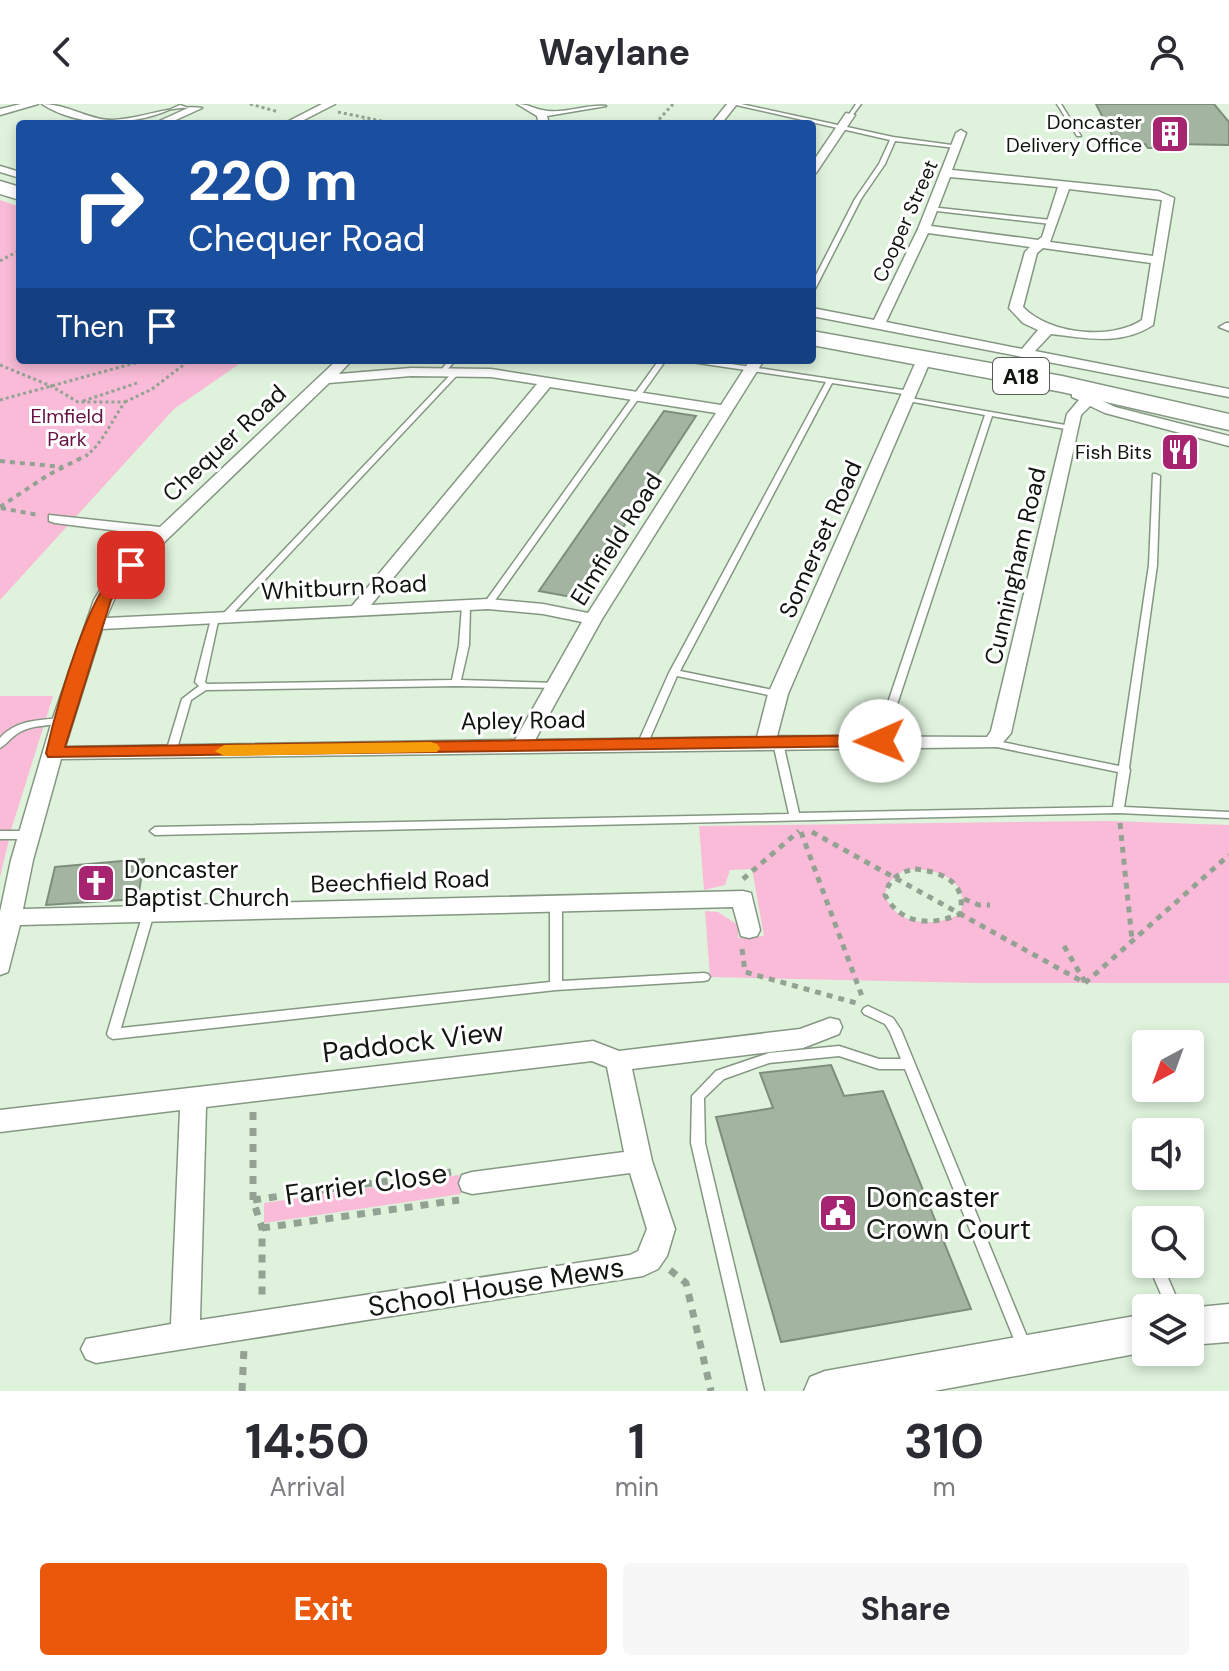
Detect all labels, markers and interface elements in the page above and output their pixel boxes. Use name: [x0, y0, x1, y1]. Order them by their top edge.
text: Waylane: [539, 29, 690, 76]
icon: back: [40, 30, 84, 74]
icon: person: [1145, 30, 1189, 74]
place label: Doncaster Delivery Office: [1006, 109, 1142, 158]
building icon: Doncaster Delivery Office: [1149, 113, 1191, 155]
text: 220 m: [188, 144, 358, 217]
icon: right: [56, 152, 160, 256]
street label: Cooper Street: [866, 156, 944, 286]
text: Chequer Road: [188, 215, 425, 262]
icon: arrive: [140, 304, 184, 348]
text: Then: [56, 307, 124, 346]
road number: A18: [993, 358, 1049, 394]
street label: Chequer Road: [156, 378, 292, 508]
park label: Elmfield Park: [30, 403, 104, 452]
restaurant icon: Fish Bits: [1159, 431, 1201, 473]
place label: Fish Bits: [1075, 439, 1152, 465]
street label: Somerset Road: [771, 456, 869, 622]
street label: Cunningham Road: [977, 464, 1053, 668]
street label: Elmfield Road: [563, 467, 669, 611]
pin: [97, 531, 165, 599]
icon: arrive: [109, 543, 153, 587]
street label: Whitburn Road: [260, 567, 428, 607]
position arrow: [838, 699, 922, 783]
street label: Apley Road: [460, 703, 586, 737]
place label: Doncaster Baptist Church: [124, 854, 289, 913]
church icon: Doncaster Baptist Church: [75, 862, 117, 904]
street label: Beechfield Road: [310, 862, 490, 900]
street label: Paddock View: [320, 1013, 506, 1071]
north arrow: [1132, 1030, 1204, 1102]
map controls: [1132, 1030, 1204, 1366]
button: sound: [1132, 1118, 1204, 1190]
street label: Farrier Close: [283, 1154, 449, 1214]
place label: Doncaster Crown Court: [866, 1179, 1031, 1248]
public building icon: Doncaster Crown Court: [817, 1192, 859, 1234]
button: search: [1132, 1206, 1204, 1278]
street label: School House Mews: [365, 1248, 627, 1326]
button: layers: [1132, 1294, 1204, 1366]
text: 14:50: [245, 1410, 370, 1473]
text: 1: [628, 1410, 646, 1473]
text: 310: [904, 1410, 984, 1473]
text: Arrival: [269, 1470, 345, 1504]
text: min: [615, 1470, 659, 1504]
text: m: [932, 1470, 956, 1504]
button: Exit: [40, 1563, 607, 1655]
button: Share: [623, 1563, 1189, 1655]

